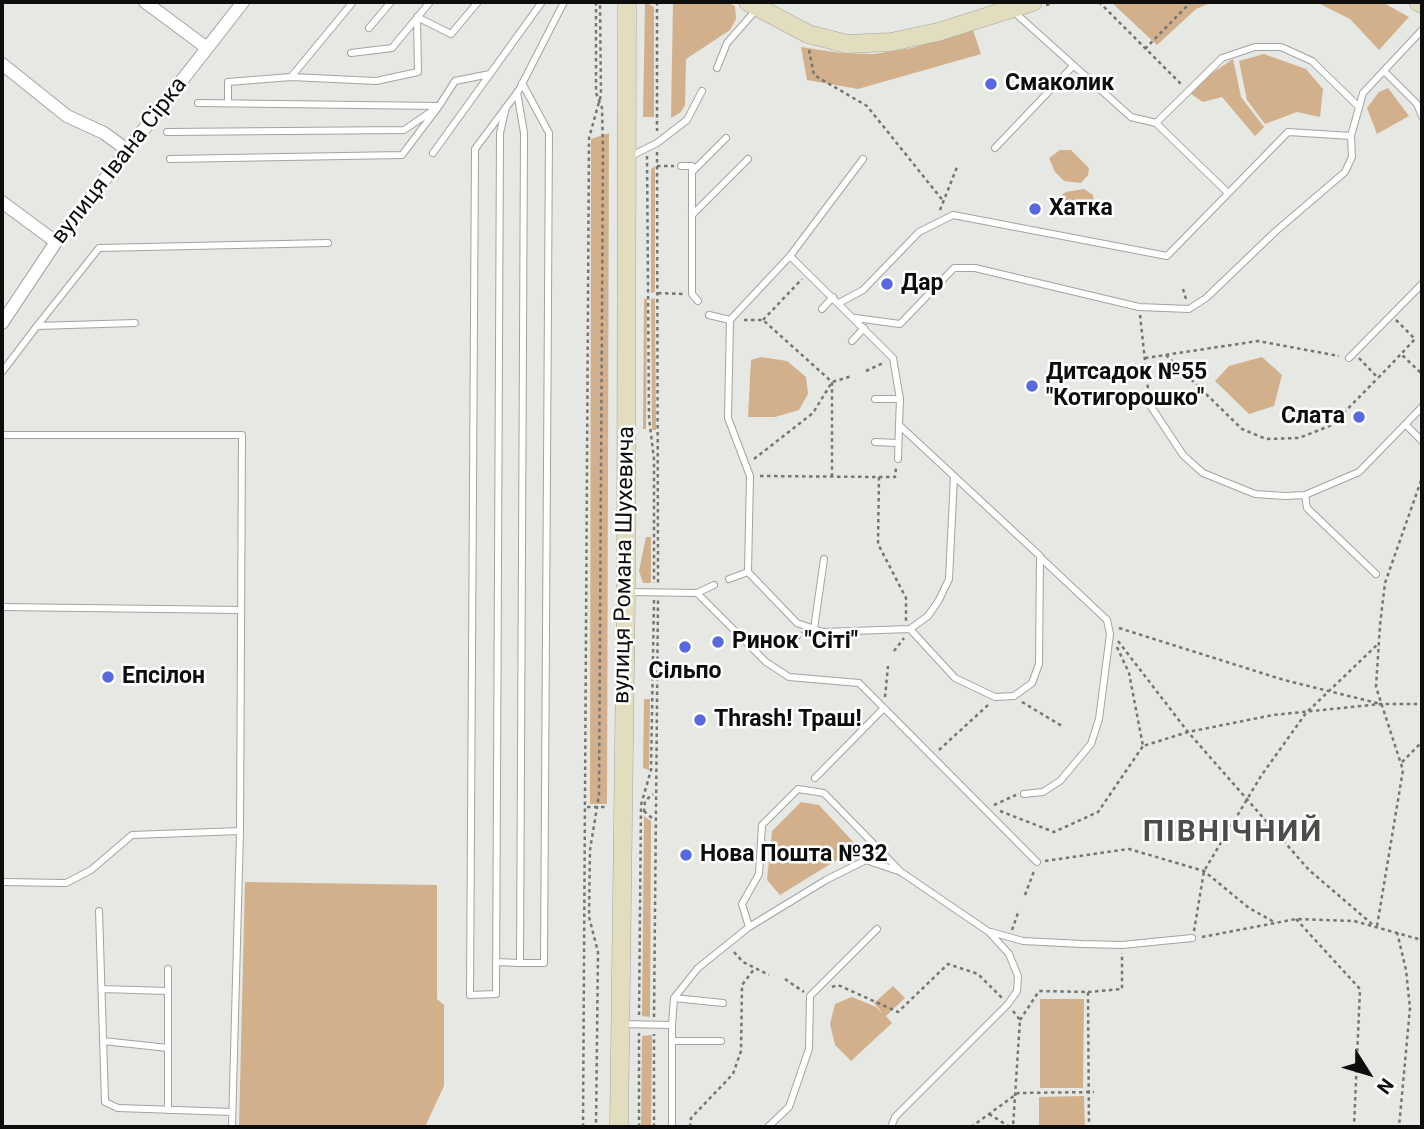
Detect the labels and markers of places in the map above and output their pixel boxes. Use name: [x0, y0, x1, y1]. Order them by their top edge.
place label: Смаколик: [1005, 70, 1114, 98]
marker: Смаколик: [983, 76, 999, 92]
place label: Хатка: [1049, 195, 1113, 223]
marker: Хатка: [1027, 201, 1043, 217]
place label: Дар: [901, 270, 943, 298]
marker: Дар: [879, 276, 895, 292]
place label: Дитсадок №55 "Котигорошко": [1046, 359, 1207, 413]
marker: Дитсадок №55 "Котигорошко": [1024, 378, 1040, 394]
place label: Слата: [1281, 403, 1345, 431]
marker: Слата: [1351, 409, 1367, 425]
place label: Ринок "Сіті": [732, 628, 858, 656]
marker: Ринок "Сіті": [710, 634, 726, 650]
marker: Сільпо: [677, 639, 693, 655]
place label: Сільпо: [648, 658, 722, 686]
place label: Епсілон: [122, 663, 205, 691]
marker: Епсілон: [100, 669, 116, 685]
place label: Thrash! Траш!: [714, 706, 862, 734]
marker: Thrash! Траш!: [692, 712, 708, 728]
place label: Нова Пошта №32: [700, 841, 888, 869]
marker: Нова Пошта №32: [678, 847, 694, 863]

